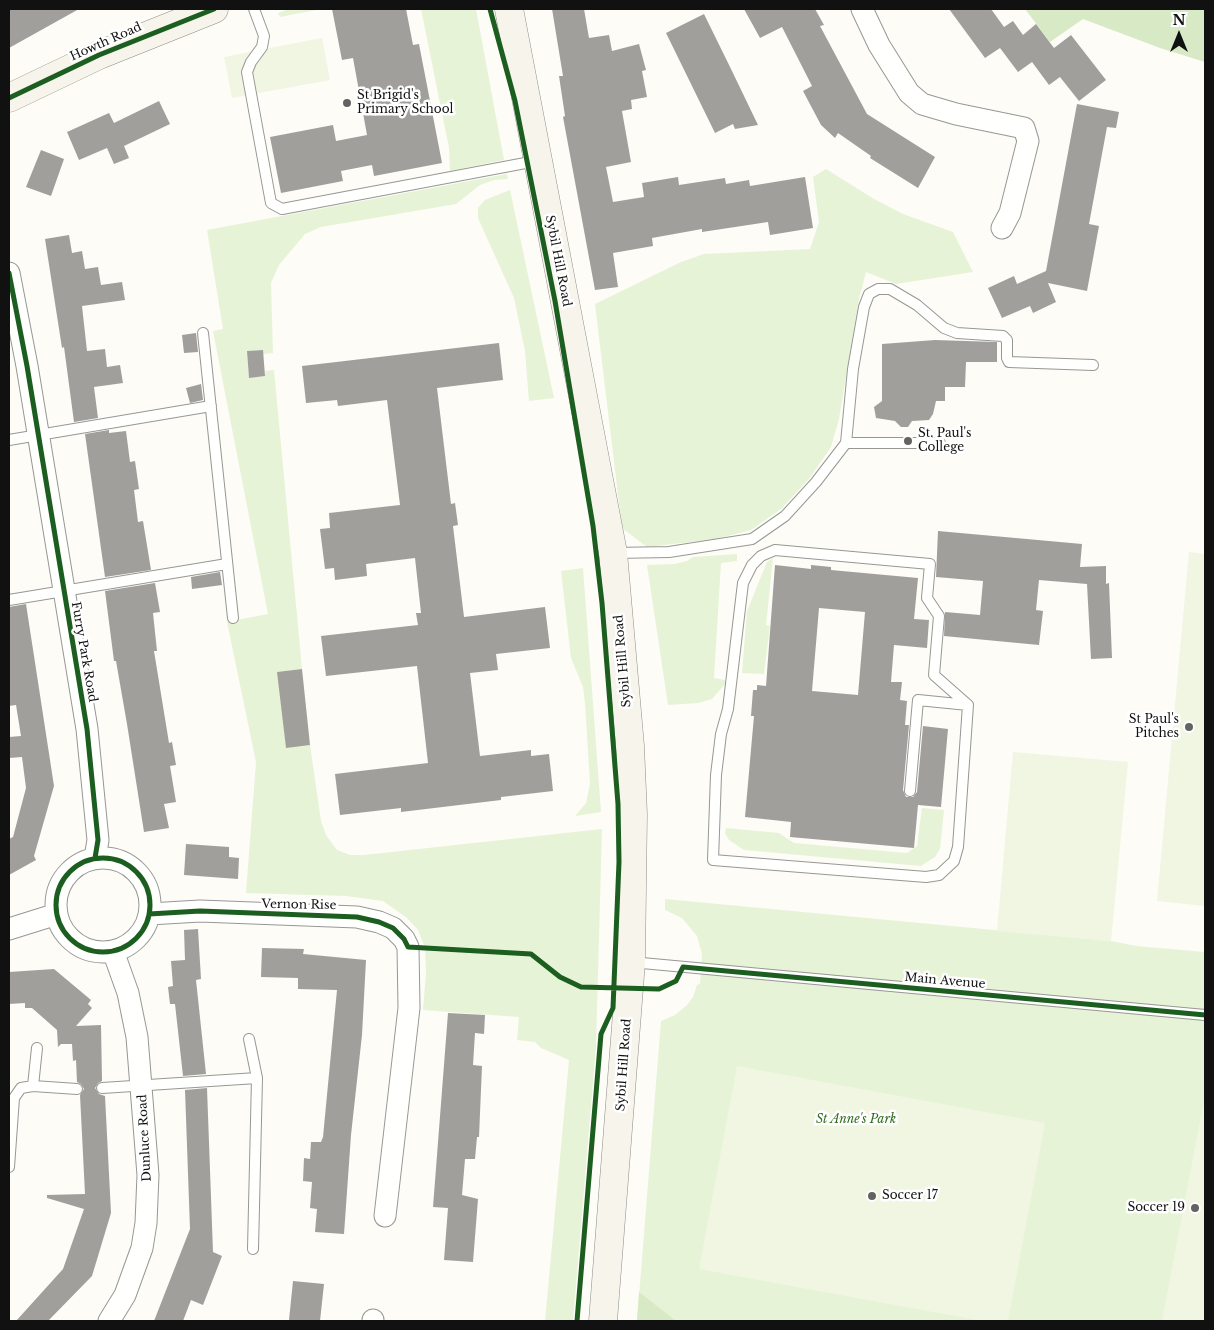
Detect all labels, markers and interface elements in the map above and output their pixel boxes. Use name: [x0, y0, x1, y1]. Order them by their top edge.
north arrow: [1154, 10, 1204, 60]
text: N: [1172, 11, 1186, 29]
street label: Howth Road: [68, 20, 144, 64]
place label: St Brigid's Primary School: [357, 89, 453, 117]
marker: St Brigid's Primary School: [341, 97, 353, 109]
street label: Sybil Hill Road: [542, 214, 574, 308]
place label: St. Paul's College: [918, 427, 971, 455]
marker: St. Paul's College: [902, 435, 914, 447]
street label: Furry Park Road: [68, 601, 100, 703]
street label: Sybil Hill Road: [612, 614, 634, 708]
place label: St Paul's Pitches: [1129, 713, 1179, 741]
marker: St Paul's Pitches: [1183, 721, 1195, 733]
street label: Vernon Rise: [262, 897, 336, 913]
street label: Main Avenue: [904, 970, 986, 992]
street label: Sybil Hill Road: [614, 1018, 634, 1112]
street label: Dunluce Road: [136, 1094, 154, 1182]
park label: St Anne's Park: [816, 1113, 896, 1127]
place label: Soccer 17: [882, 1189, 938, 1203]
marker: Soccer 17: [866, 1190, 878, 1202]
place label: Soccer 19: [1127, 1201, 1185, 1215]
marker: Soccer 19: [1189, 1202, 1201, 1214]

